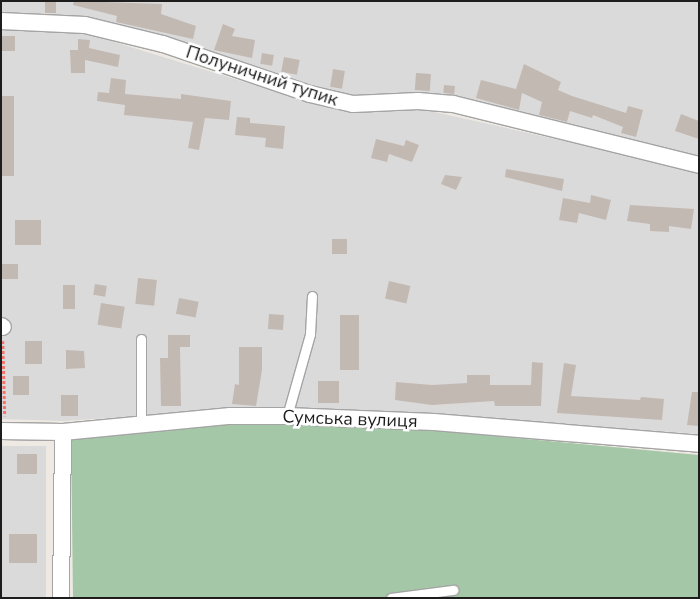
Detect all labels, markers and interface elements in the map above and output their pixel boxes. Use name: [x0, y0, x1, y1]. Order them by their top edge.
street label: Полуничний тупик: [183, 41, 341, 111]
street label: Сумська вулиця: [282, 406, 418, 432]

